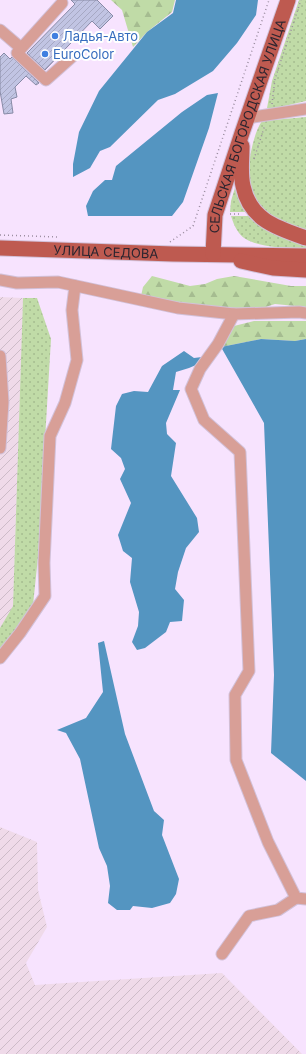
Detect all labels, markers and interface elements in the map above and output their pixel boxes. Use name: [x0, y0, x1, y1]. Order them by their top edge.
street label: СЕЛЬСКАЯ БОГОРОДСКАЯ УЛИЦА: [206, 17, 289, 234]
place label: Ладья-Авто: [63, 28, 138, 44]
marker: Ладья-Авто: [50, 31, 60, 41]
place label: EuroColor: [53, 46, 114, 62]
marker: EuroColor: [40, 49, 50, 59]
street label: УЛИЦА СЕДОВА: [53, 242, 159, 261]

